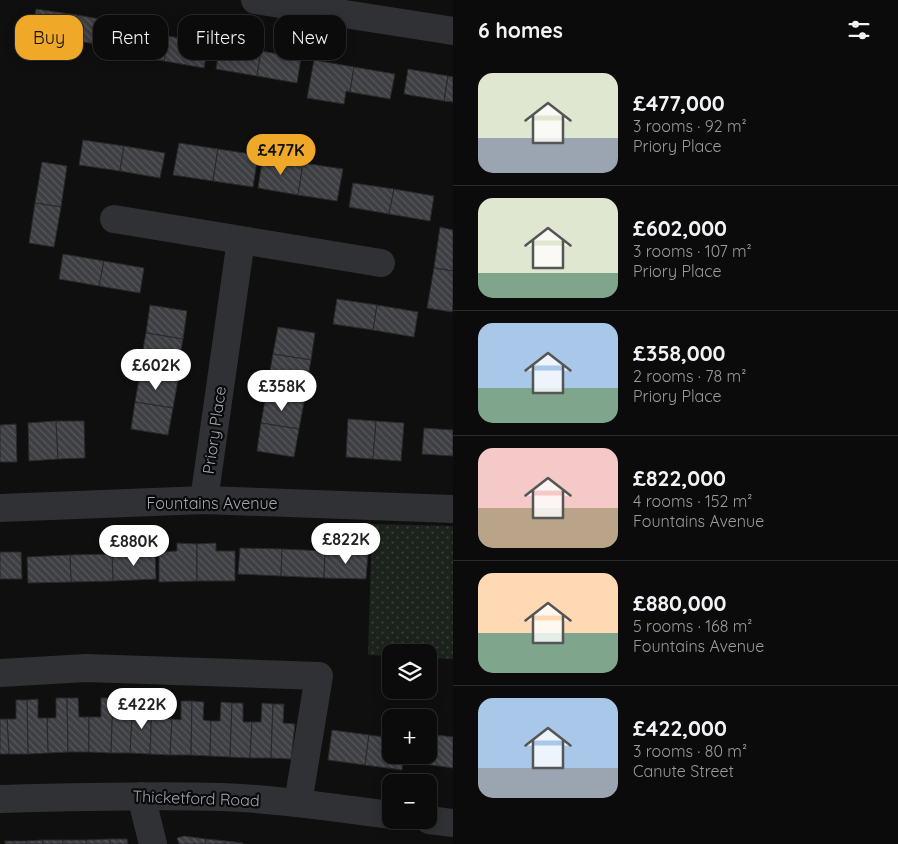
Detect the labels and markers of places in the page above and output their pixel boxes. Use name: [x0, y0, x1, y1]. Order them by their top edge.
pin: £477K: [246, 134, 316, 176]
pin: £602K: [121, 348, 191, 391]
pin: £358K: [247, 370, 317, 412]
pin: £822K: [311, 522, 381, 565]
pin: £880K: [99, 524, 169, 567]
pin: £422K: [107, 688, 177, 730]

